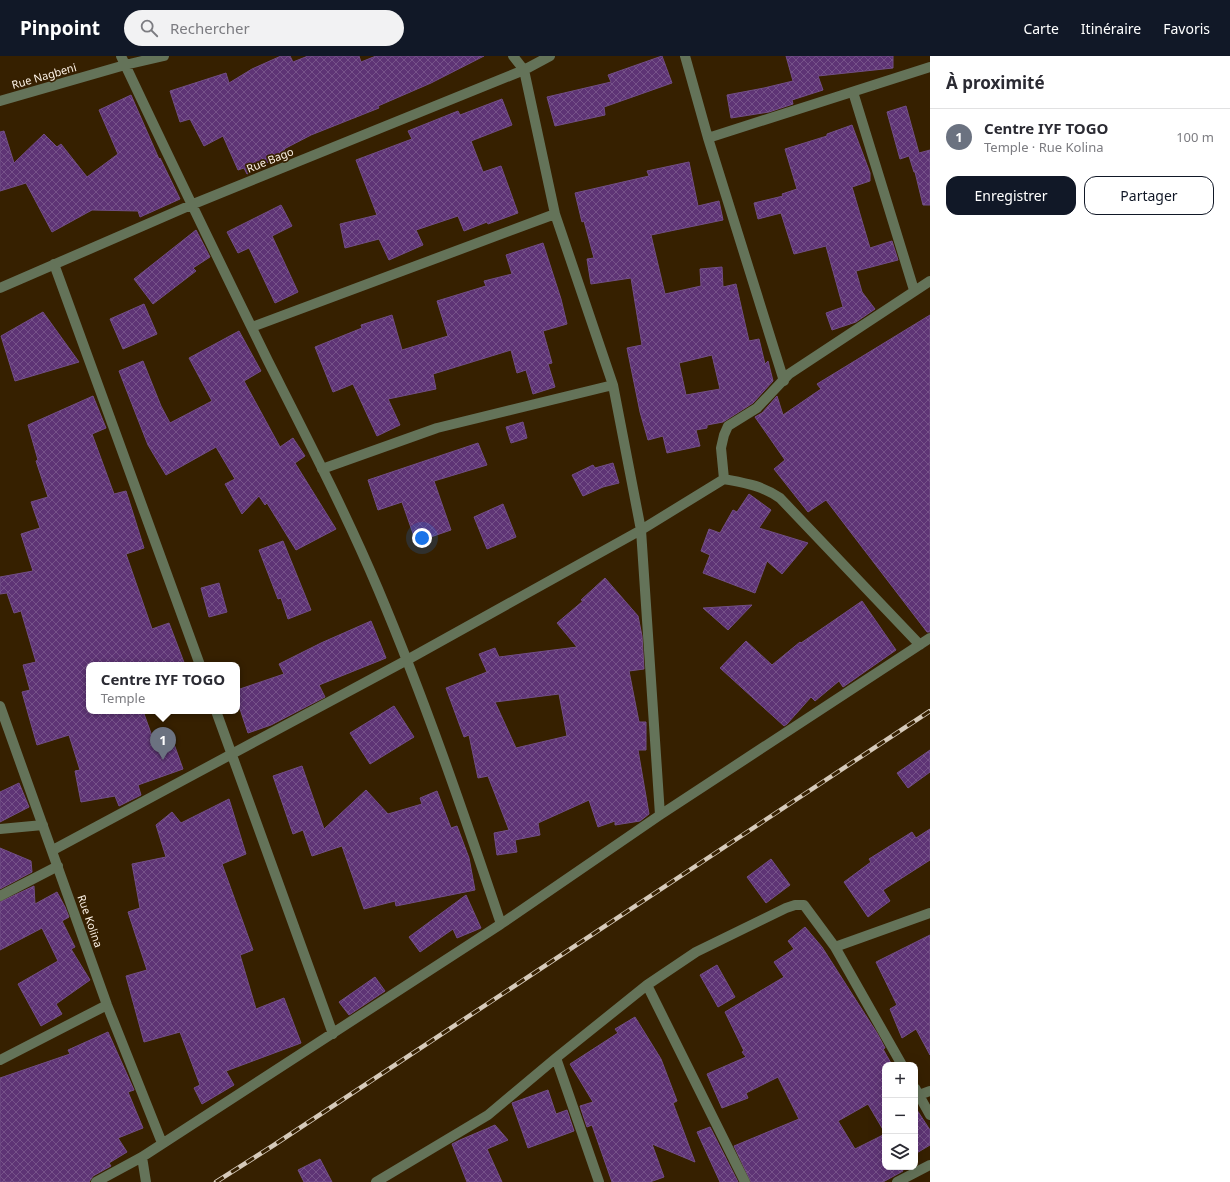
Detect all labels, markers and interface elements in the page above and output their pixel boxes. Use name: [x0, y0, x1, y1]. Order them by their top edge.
search box: [124, 10, 404, 46]
text: Pinpoint: [20, 15, 100, 41]
icon: search: [138, 17, 160, 39]
text: Rechercher: [170, 18, 250, 38]
text: Carte: [1023, 19, 1059, 38]
text: Itinéraire: [1081, 19, 1141, 38]
text: Favoris: [1163, 19, 1210, 38]
street label: Rue Nagbeni: [10, 59, 78, 92]
text: À proximité: [946, 71, 1045, 94]
text: Centre IYF TOGO: [984, 118, 1108, 138]
text: 1: [955, 128, 963, 146]
text: 100 m: [1176, 128, 1214, 146]
text: Temple · Rue Kolina: [984, 138, 1104, 156]
street label: Rue Bago: [244, 143, 296, 176]
button: Enregistrer: [946, 176, 1076, 215]
button: Partager: [1084, 176, 1214, 215]
your location: [412, 528, 432, 548]
popup: [86, 662, 240, 714]
text: Centre IYF TOGO: [101, 669, 225, 689]
text: Temple: [101, 689, 145, 707]
pin: 1: [150, 727, 176, 760]
street label: Rue Kolina: [74, 892, 106, 949]
map controls: [882, 1062, 918, 1170]
button: +: [882, 1062, 918, 1098]
button: −: [882, 1098, 918, 1134]
button: layers: [882, 1134, 918, 1170]

